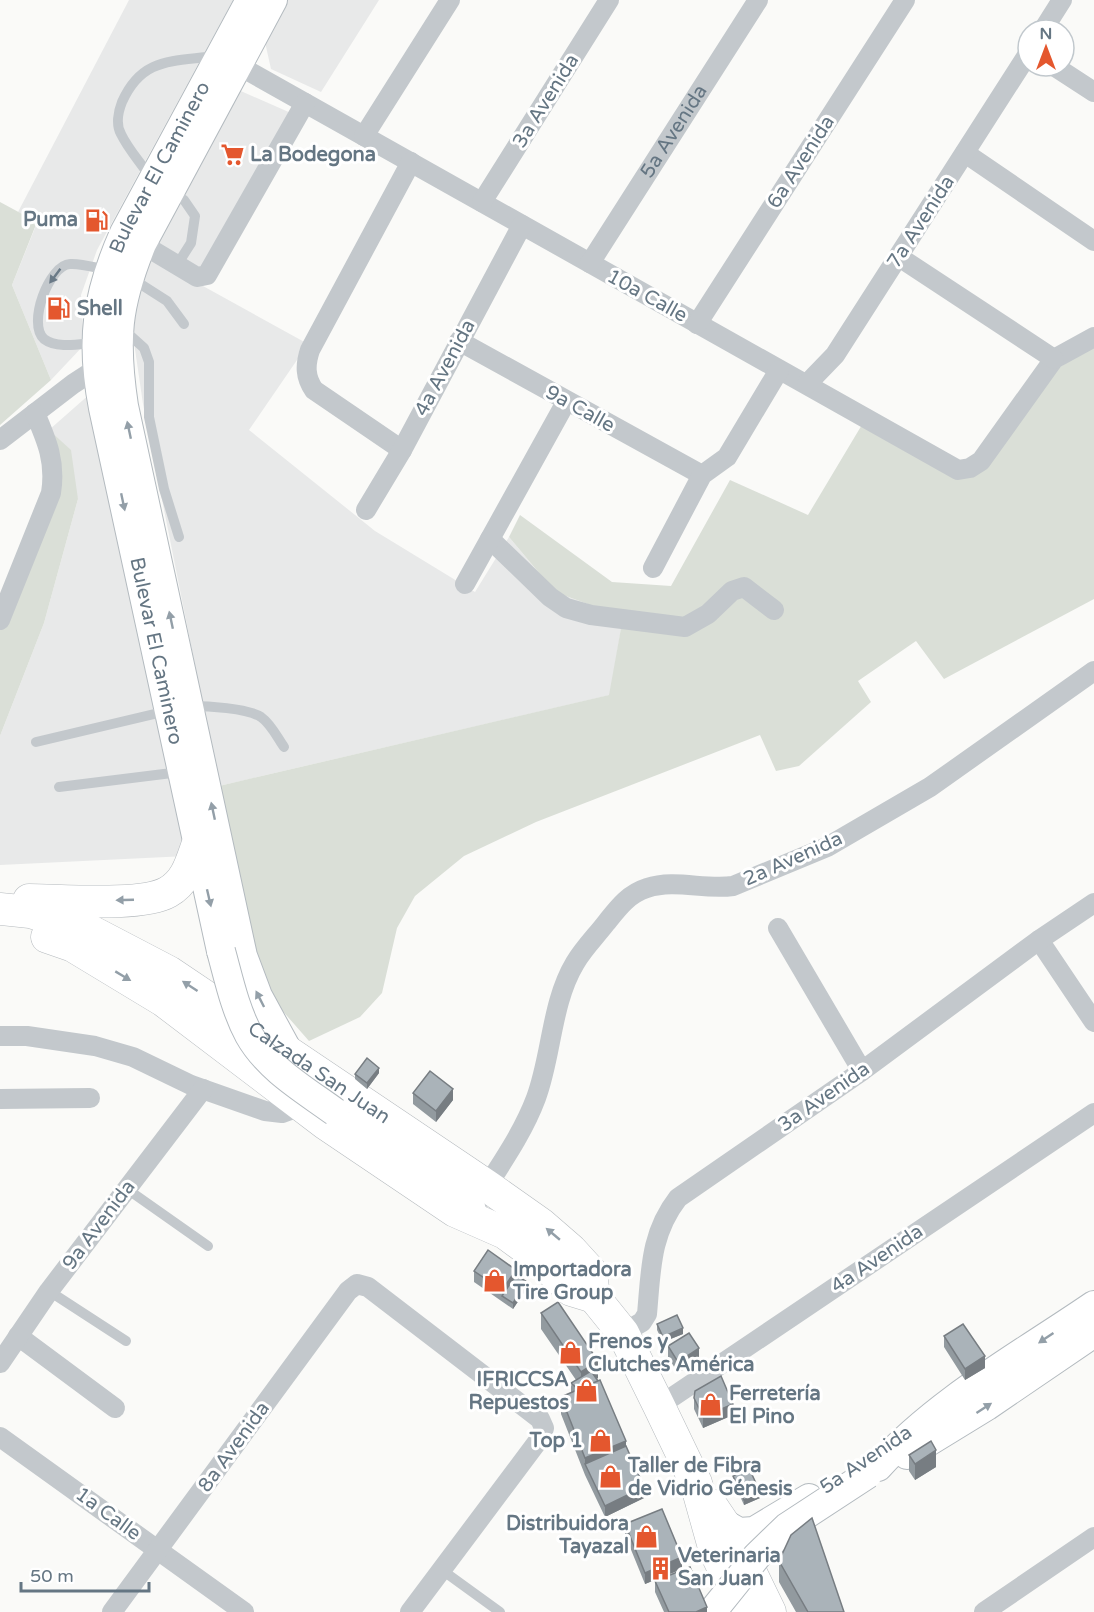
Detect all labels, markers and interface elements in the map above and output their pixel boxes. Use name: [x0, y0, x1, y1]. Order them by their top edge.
north arrow: [1016, 18, 1076, 78]
text: N: [1040, 24, 1052, 44]
street label: 3a Avenida: [508, 50, 584, 152]
street label: Bulevar El Caminero: [105, 77, 216, 257]
street label: 5a Avenida: [635, 80, 713, 183]
street label: 6a Avenida: [762, 111, 840, 213]
supermarket icon: La Bodegona: [219, 142, 245, 168]
place label: La Bodegona: [250, 143, 376, 167]
street label: 7a Avenida: [882, 171, 960, 273]
fuel station icon: Puma: [83, 207, 109, 233]
place label: Puma: [23, 208, 78, 232]
street label: 10a Calle: [603, 264, 691, 328]
one-way arrow: [49, 267, 61, 283]
fuel station icon: Shell: [46, 296, 72, 322]
place label: Shell: [77, 297, 123, 321]
street label: 4a Avenida: [410, 316, 480, 420]
street label: 9a Calle: [541, 380, 619, 438]
one-way arrow: [124, 420, 133, 439]
one-way arrow: [119, 493, 129, 511]
street label: Bulevar El Caminero: [124, 555, 188, 747]
one-way arrow: [166, 611, 175, 630]
one-way arrow: [208, 801, 217, 820]
street label: 2a Avenida: [740, 826, 846, 892]
one-way arrow: [205, 888, 214, 907]
one-way arrow: [116, 895, 135, 904]
one-way arrow: [114, 970, 131, 981]
one-way arrow: [182, 980, 199, 991]
one-way arrow: [256, 991, 265, 1008]
street label: Calzada San Juan: [243, 1016, 395, 1129]
street label: 3a Avenida: [774, 1057, 874, 1137]
street label: 9a Avenida: [58, 1175, 140, 1275]
street label: 4a Avenida: [826, 1219, 928, 1299]
one-way arrow: [546, 1228, 561, 1241]
place label: Importadora Tire Group: [512, 1258, 632, 1305]
shop icon: Importadora Tire Group: [482, 1268, 508, 1294]
place label: Frenos y Clutches América: [588, 1330, 755, 1377]
one-way arrow: [1038, 1332, 1054, 1344]
shop icon: Frenos y Clutches América: [557, 1340, 583, 1366]
place label: IFRICCSA Repuestos: [469, 1368, 569, 1415]
shop icon: IFRICCSA Repuestos: [574, 1378, 600, 1404]
place label: Ferretería El Pino: [729, 1382, 821, 1429]
shop icon: Ferretería El Pino: [698, 1392, 724, 1418]
street label: 8a Avenida: [193, 1397, 275, 1497]
one-way arrow: [976, 1403, 992, 1414]
street label: 5a Avenida: [815, 1420, 917, 1500]
shop icon: Top 1: [588, 1428, 614, 1454]
place label: Top 1: [529, 1429, 583, 1453]
place label: Taller de Fibra de Vidrio Génesis: [627, 1454, 793, 1501]
shop icon: Taller de Fibra de Vidrio Génesis: [597, 1464, 623, 1490]
street label: 1a Calle: [70, 1482, 146, 1546]
place label: Distribuidora Tayazal: [506, 1512, 629, 1559]
shop icon: Distribuidora Tayazal: [634, 1523, 660, 1549]
place label: Veterinaria San Juan: [678, 1544, 781, 1591]
scale bar: [21, 1555, 148, 1593]
building icon: Veterinaria San Juan: [647, 1555, 673, 1581]
text: 50 m: [30, 1565, 74, 1587]

